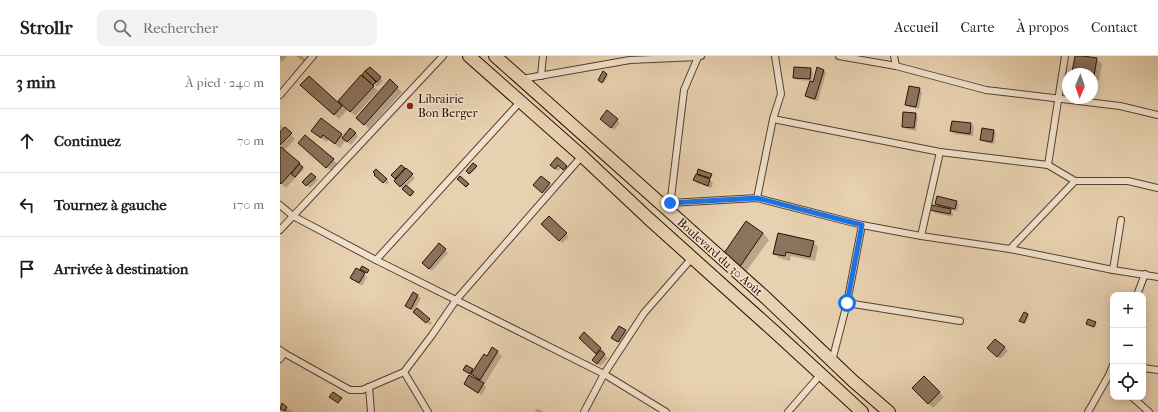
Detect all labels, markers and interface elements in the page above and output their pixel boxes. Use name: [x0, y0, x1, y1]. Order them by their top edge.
search box: [97, 10, 377, 46]
text: Strollr: [20, 17, 73, 39]
icon: search: [111, 17, 133, 39]
text: Rechercher: [143, 19, 218, 37]
text: Accueil: [894, 19, 939, 36]
text: Carte: [961, 19, 994, 36]
text: À propos: [1016, 19, 1069, 36]
text: Contact: [1091, 19, 1138, 36]
north arrow: [1062, 68, 1098, 104]
text: 3 min: [16, 72, 56, 92]
text: À pied · 240 m: [185, 75, 264, 90]
place label: Librairie Bon Berger: [418, 92, 478, 120]
marker: Librairie Bon Berger: [405, 101, 415, 111]
icon: ahead: [16, 130, 38, 152]
text: Continuez: [54, 132, 121, 150]
text: 70 m: [237, 133, 264, 148]
icon: left: [16, 194, 38, 216]
route end: [661, 194, 679, 212]
text: Tournez à gauche: [54, 196, 167, 214]
text: 170 m: [232, 197, 264, 212]
street label: Boulevard du 30 Août: [675, 215, 766, 299]
icon: arrive: [16, 258, 38, 280]
text: Arrivée à destination: [54, 260, 189, 278]
map controls: [1110, 292, 1146, 400]
button: +: [1110, 292, 1146, 328]
route start: [838, 294, 856, 312]
button: −: [1110, 328, 1146, 364]
button: locate: [1110, 364, 1146, 400]

